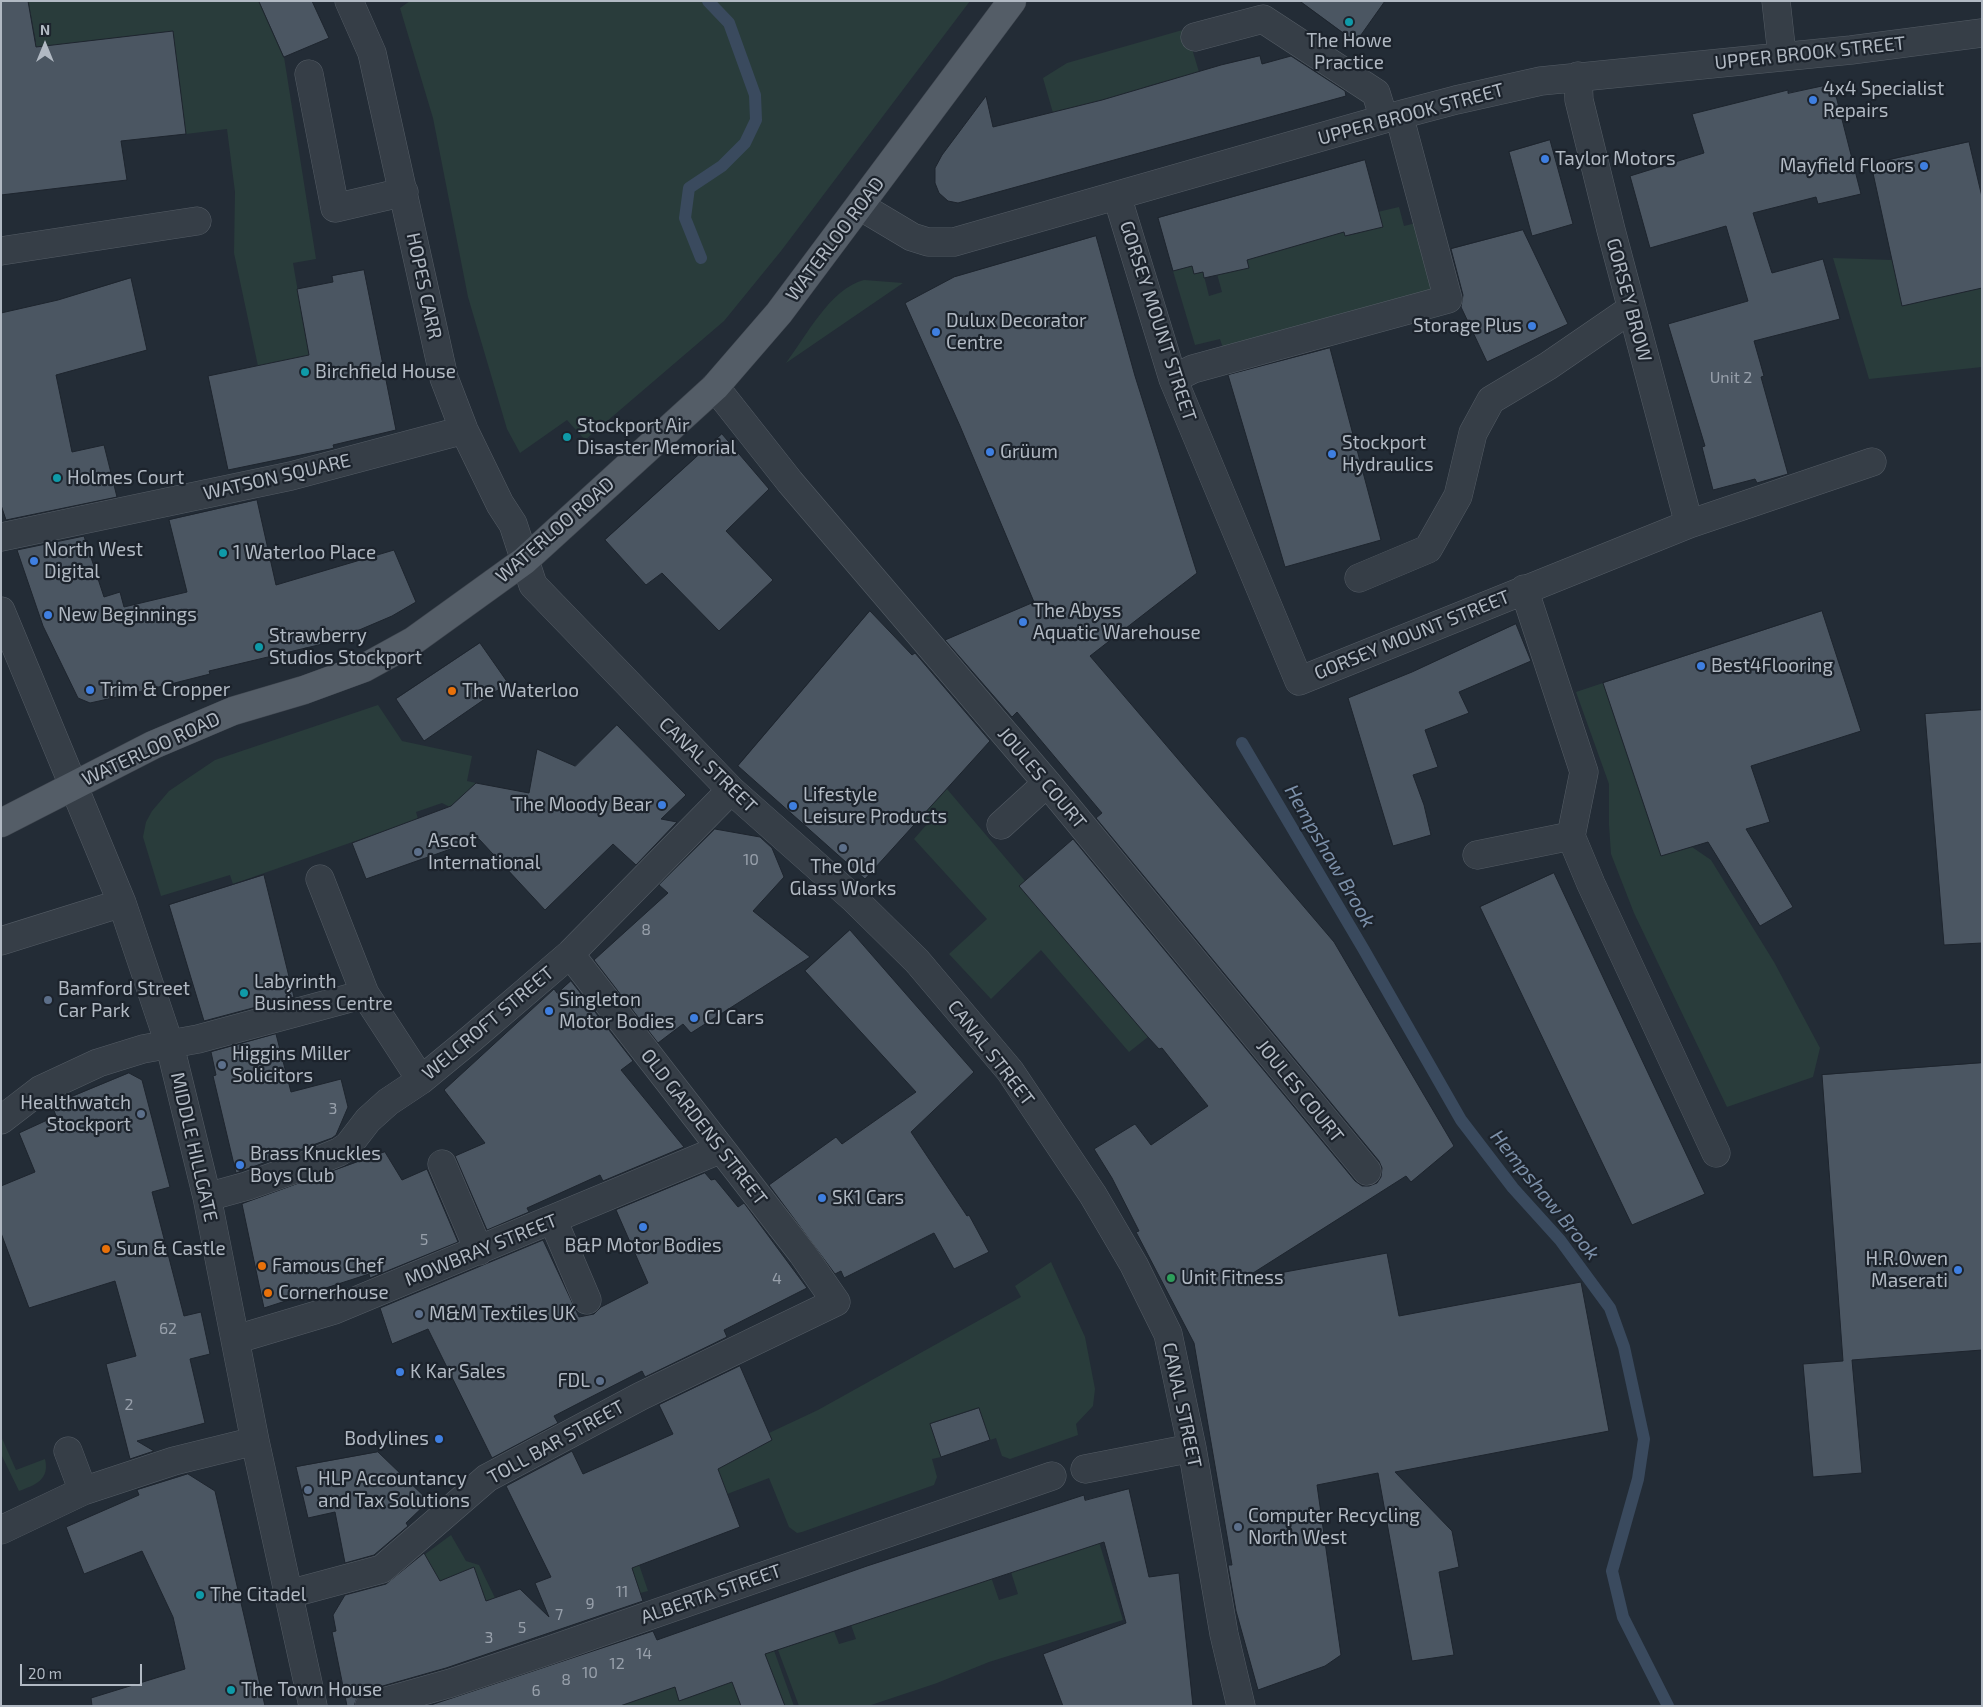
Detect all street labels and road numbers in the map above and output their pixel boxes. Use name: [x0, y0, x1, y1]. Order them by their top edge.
street label: UPPER BROOK STREET: [1713, 32, 1907, 74]
street label: UPPER BROOK STREET: [1315, 78, 1507, 150]
street label: WATERLOO ROAD: [781, 172, 889, 306]
street label: GORSEY MOUNT STREET: [1115, 218, 1201, 424]
street label: HOPES CARR: [402, 231, 446, 341]
street label: GORSEY BROW: [1602, 236, 1656, 364]
street label: WATSON SQUARE: [201, 449, 353, 505]
street label: WATERLOO ROAD: [491, 472, 619, 588]
street label: GORSEY MOUNT STREET: [1311, 585, 1513, 685]
street label: WATERLOO ROAD: [78, 707, 224, 791]
street label: CANAL STREET: [654, 712, 762, 818]
street label: JOULES COURT: [993, 723, 1091, 833]
street label: WELCROFT STREET: [418, 961, 558, 1085]
street label: CANAL STREET: [943, 996, 1039, 1110]
street label: JOULES COURT: [1252, 1035, 1348, 1147]
street label: OLD GARDENS STREET: [636, 1044, 772, 1210]
street label: MIDDLE HILLGATE: [166, 1070, 222, 1224]
street label: MOWBRAY STREET: [401, 1209, 561, 1291]
street label: CANAL STREET: [1158, 1340, 1206, 1470]
street label: TOLL BAR STREET: [484, 1395, 628, 1489]
street label: ALBERTA STREET: [638, 1559, 784, 1629]

